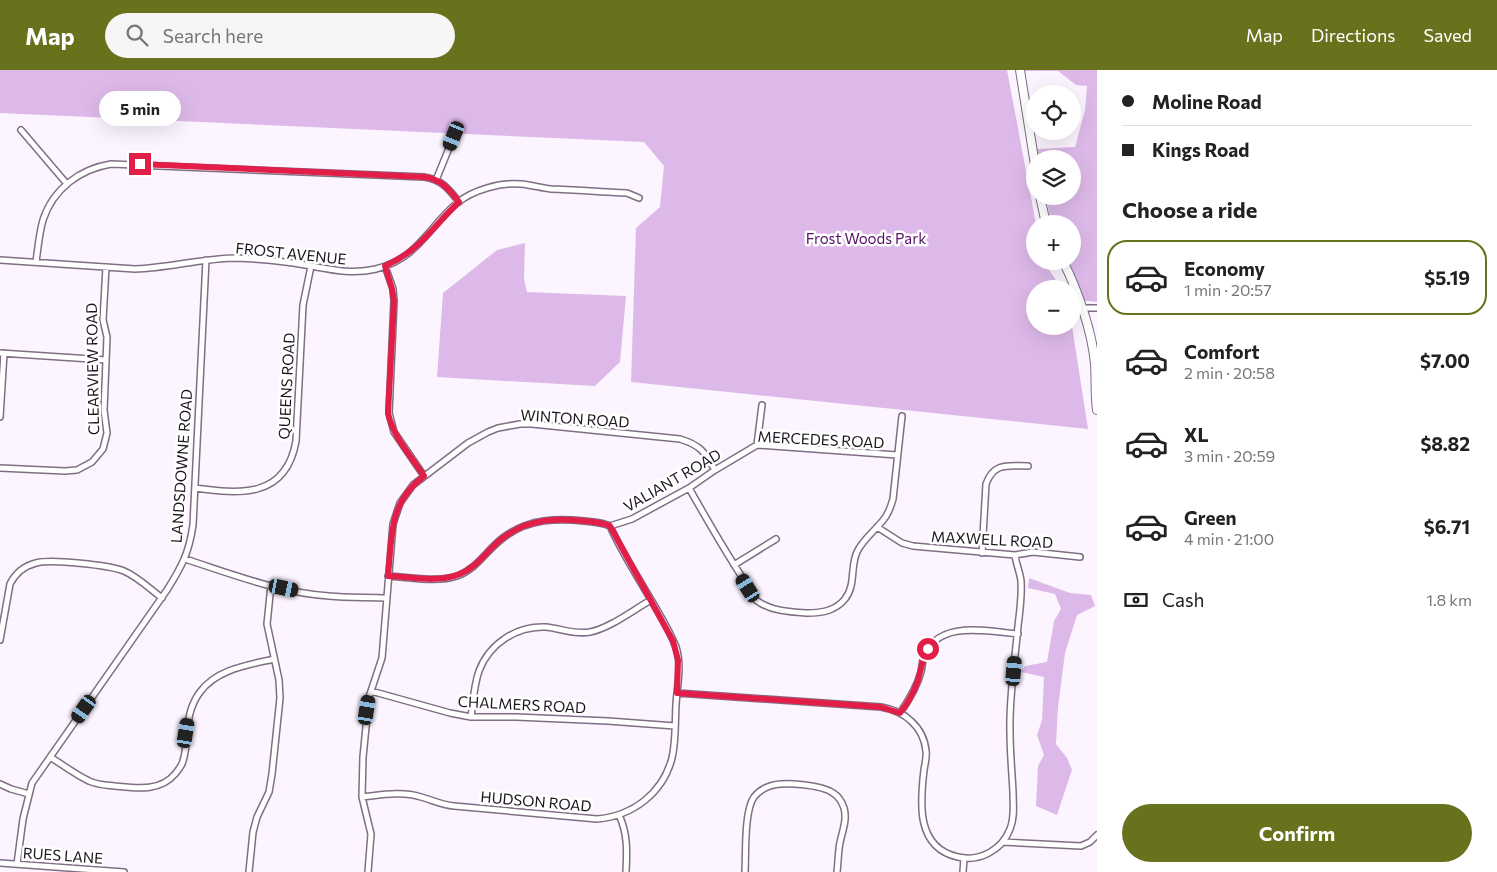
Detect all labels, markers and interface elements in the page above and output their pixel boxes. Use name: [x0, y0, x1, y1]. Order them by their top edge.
search box: [105, 13, 455, 58]
text: Map: [25, 21, 75, 50]
icon: search: [123, 21, 151, 49]
text: Search here: [163, 24, 263, 47]
text: Map: [1246, 24, 1283, 46]
text: Directions: [1311, 24, 1395, 46]
text: Saved: [1423, 24, 1472, 46]
map controls: [1026, 85, 1081, 335]
button: locate: [1026, 85, 1081, 140]
text: Moline Road: [1152, 90, 1262, 113]
callout: 5 min: [99, 92, 181, 126]
text: 5 min: [120, 99, 160, 118]
car: [441, 119, 466, 153]
text: Kings Road: [1152, 138, 1249, 161]
button: layers: [1026, 150, 1081, 205]
route end: [129, 153, 151, 175]
text: Choose a ride: [1122, 196, 1257, 223]
button: +: [1026, 215, 1081, 270]
park label: Frost Woods Park: [806, 229, 926, 247]
street label: FROST AVENUE: [235, 238, 347, 268]
icon: car: [1124, 255, 1169, 300]
text: Economy: [1184, 257, 1265, 280]
text: $5.19: [1424, 266, 1470, 289]
button: −: [1026, 280, 1081, 335]
text: 1 min · 20:57: [1184, 280, 1272, 299]
street label: CLEARVIEW ROAD: [82, 303, 102, 435]
street label: QUEENS ROAD: [274, 332, 298, 440]
icon: car: [1124, 338, 1169, 383]
text: Comfort: [1184, 340, 1260, 363]
text: $7.00: [1420, 349, 1470, 372]
text: 2 min · 20:58: [1184, 363, 1275, 382]
street label: LANDSDOWNE ROAD: [167, 388, 195, 544]
street label: WINTON ROAD: [520, 405, 630, 431]
icon: car: [1124, 421, 1169, 466]
text: XL: [1184, 423, 1209, 446]
street label: MERCEDES ROAD: [757, 427, 885, 451]
text: $8.82: [1420, 432, 1470, 455]
street label: VALIANT ROAD: [620, 445, 724, 515]
text: 3 min · 20:59: [1184, 446, 1275, 465]
icon: car: [1124, 504, 1169, 549]
text: Green: [1184, 506, 1236, 529]
text: $6.71: [1424, 515, 1470, 538]
street label: MAXWELL ROAD: [931, 527, 1053, 551]
text: 4 min · 21:00: [1184, 529, 1274, 548]
car: [733, 571, 762, 605]
car: [267, 578, 300, 598]
icon: cash: [1122, 586, 1150, 614]
text: Cash: [1162, 588, 1204, 611]
text: 1.8 km: [1426, 590, 1472, 609]
route start: [917, 638, 939, 660]
car: [1005, 655, 1022, 687]
car: [69, 692, 98, 726]
street label: CHALMERS ROAD: [457, 692, 587, 716]
car: [357, 694, 376, 726]
car: [176, 717, 195, 749]
street label: HUDSON ROAD: [480, 787, 592, 815]
button: Confirm: [1122, 804, 1472, 862]
street label: RUES LANE: [22, 843, 104, 867]

